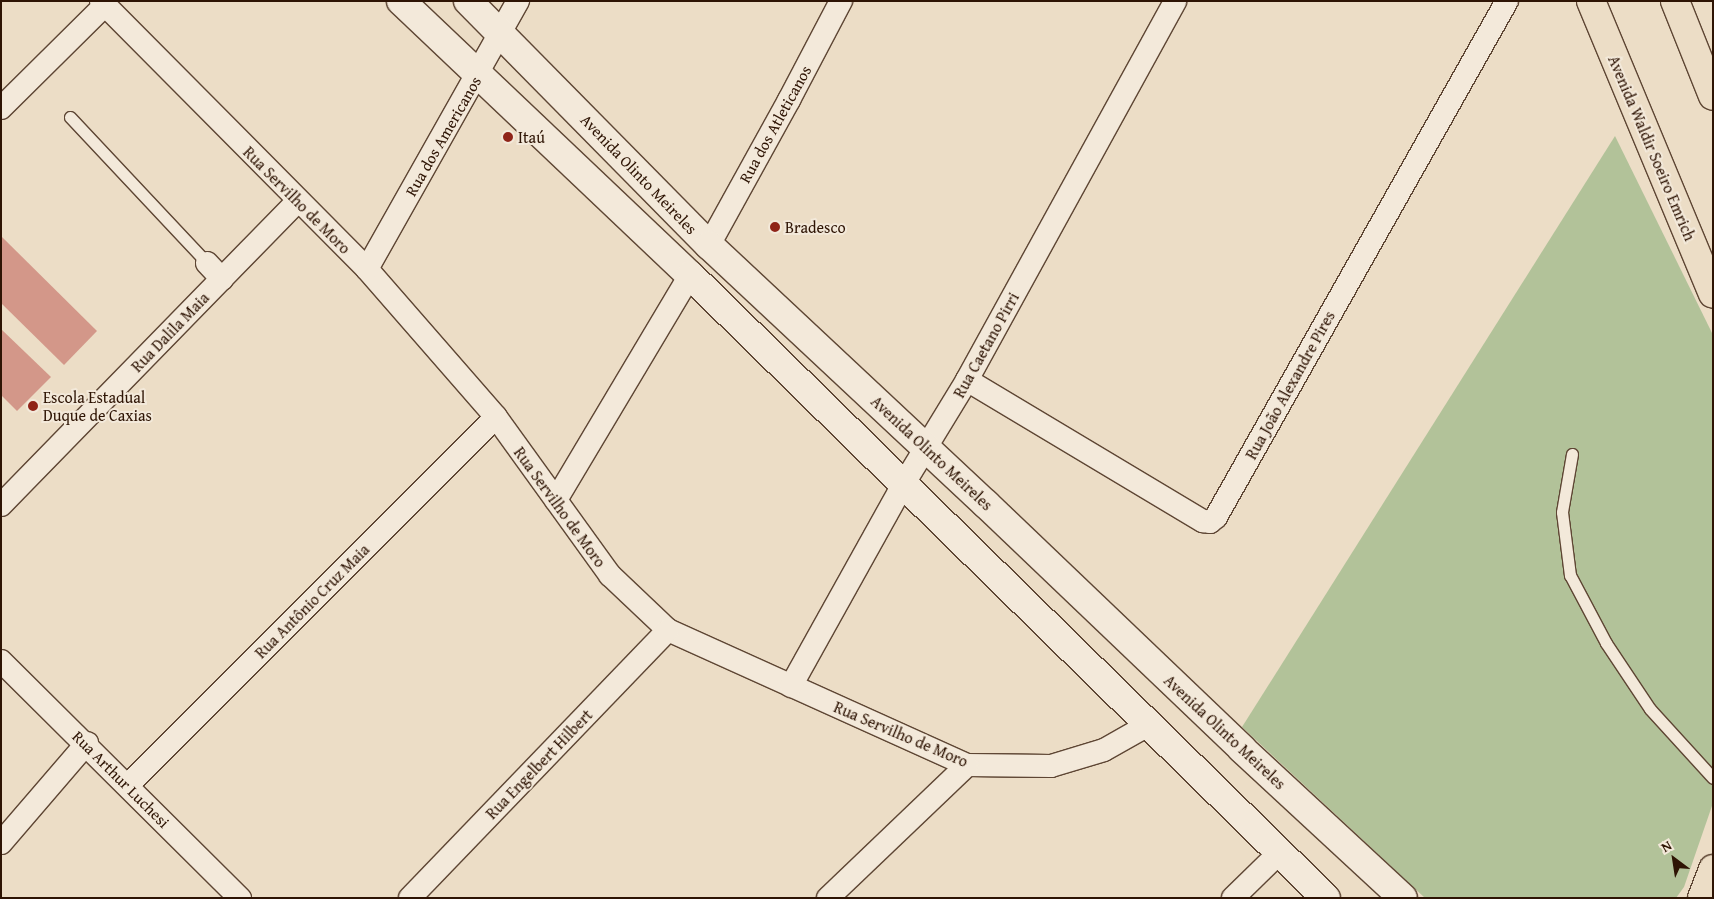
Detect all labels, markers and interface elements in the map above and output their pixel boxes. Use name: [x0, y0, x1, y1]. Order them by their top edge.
street label: Avenida Waldir Soeiro Emrich: [1604, 52, 1700, 244]
street label: Rua dos Atleticanos: [735, 62, 815, 186]
street label: Rua dos Americanos: [401, 73, 485, 199]
street label: Avenida Olinto Meireles: [577, 110, 701, 238]
place label: Itaú: [518, 127, 545, 147]
marker: Itaú: [502, 131, 514, 143]
street label: Rua Servilho de Moro: [239, 142, 355, 258]
place label: Bradesco: [785, 217, 846, 237]
marker: Bradesco: [769, 221, 781, 233]
street label: Rua Dalila Maia: [127, 288, 213, 376]
street label: Rua Caetano Pirri: [949, 289, 1023, 401]
street label: Rua João Alexandre Pires: [1241, 307, 1339, 463]
place label: Escola Estadual Duque de Caxias: [43, 387, 152, 425]
street label: Avenida Olinto Meireles: [867, 392, 997, 514]
marker: Escola Estadual Duque de Caxias: [27, 400, 39, 412]
street label: Rua Servilho de Moro: [510, 443, 610, 571]
street label: Rua Antônio Cruz Maia: [251, 540, 373, 662]
street label: Avenida Olinto Meireles: [1160, 671, 1290, 793]
street label: Rua Servilho de Moro: [831, 697, 971, 771]
street label: Rua Engelbert Hilbert: [482, 705, 596, 823]
street label: Rua Arthur Luchesi: [68, 726, 174, 832]
north arrow: [1649, 834, 1699, 884]
text: N: [1657, 835, 1675, 857]

